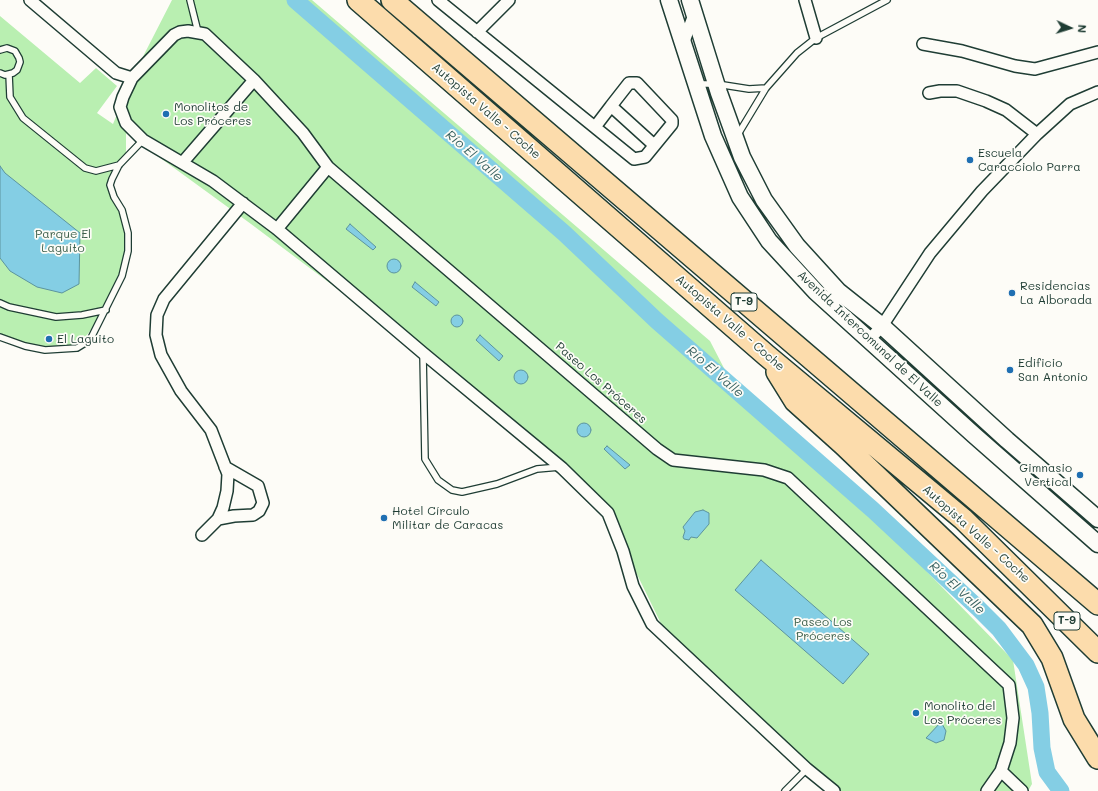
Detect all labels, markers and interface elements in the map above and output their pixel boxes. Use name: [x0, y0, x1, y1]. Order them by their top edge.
north arrow: [1050, 8, 1090, 48]
text: N: [1075, 24, 1090, 34]
street label: Autopista Valle - Coche: [429, 60, 543, 162]
place label: Monolitos de Los Próceres: [174, 100, 251, 128]
marker: Monolitos de Los Próceres: [161, 109, 171, 119]
water label: Río El Valle: [442, 127, 506, 185]
place label: Escuela Caracciolo Parra: [978, 146, 1081, 174]
marker: Escuela Caracciolo Parra: [965, 155, 975, 165]
park label: Parque El Laguito: [35, 227, 91, 255]
street label: Avenida Intercomunal de El Valle: [794, 268, 946, 410]
street label: Autopista Valle - Coche: [673, 272, 787, 374]
place label: Residencias La Alborada: [1020, 279, 1092, 307]
marker: Residencias La Alborada: [1007, 288, 1017, 298]
road number: T-9: [731, 293, 757, 311]
place label: El Laguito: [57, 332, 114, 346]
marker: El Laguito: [44, 334, 54, 344]
street label: Paseo Los Próceres: [552, 339, 650, 427]
water label: Río El Valle: [683, 343, 747, 401]
place label: Edificio San Antonio: [1018, 356, 1088, 384]
marker: Edificio San Antonio: [1005, 365, 1015, 375]
place label: Gimnasio Vertical: [1019, 461, 1072, 489]
marker: Gimnasio Vertical: [1075, 470, 1085, 480]
street label: Autopista Valle - Coche: [919, 482, 1033, 586]
place label: Hotel Círculo Militar de Caracas: [392, 504, 503, 532]
marker: Hotel Círculo Militar de Caracas: [379, 513, 389, 523]
water label: Río El Valle: [926, 558, 988, 618]
road number: T-9: [1054, 612, 1080, 630]
park label: Paseo Los Próceres: [794, 615, 852, 643]
place label: Monolito del Los Próceres: [924, 699, 1001, 727]
marker: Monolito del Los Próceres: [911, 708, 921, 718]

